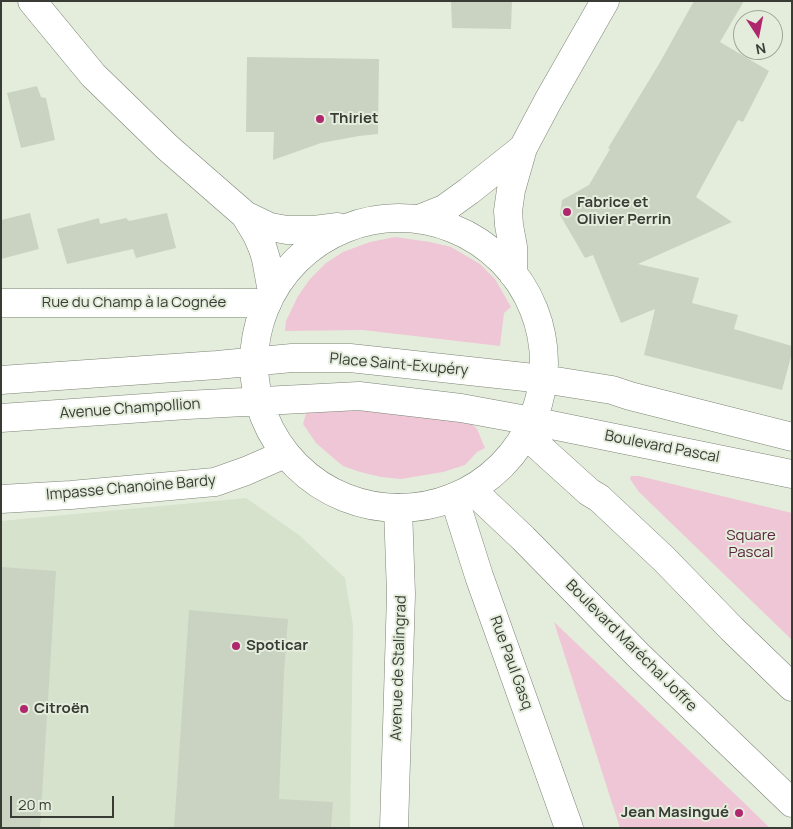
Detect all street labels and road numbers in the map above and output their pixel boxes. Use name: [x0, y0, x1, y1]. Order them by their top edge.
street label: Rue du Champ à la Cognée: [42, 294, 226, 312]
street label: Place Saint-Exupéry: [329, 350, 469, 380]
street label: Avenue Champollion: [59, 395, 201, 423]
street label: Boulevard Pascal: [603, 427, 721, 467]
street label: Impasse Chanoine Bardy: [45, 472, 217, 504]
street label: Boulevard Maréchal Joffre: [562, 577, 700, 715]
street label: Avenue de Stalingrad: [387, 595, 411, 741]
street label: Rue Paul Gasq: [486, 614, 536, 712]

